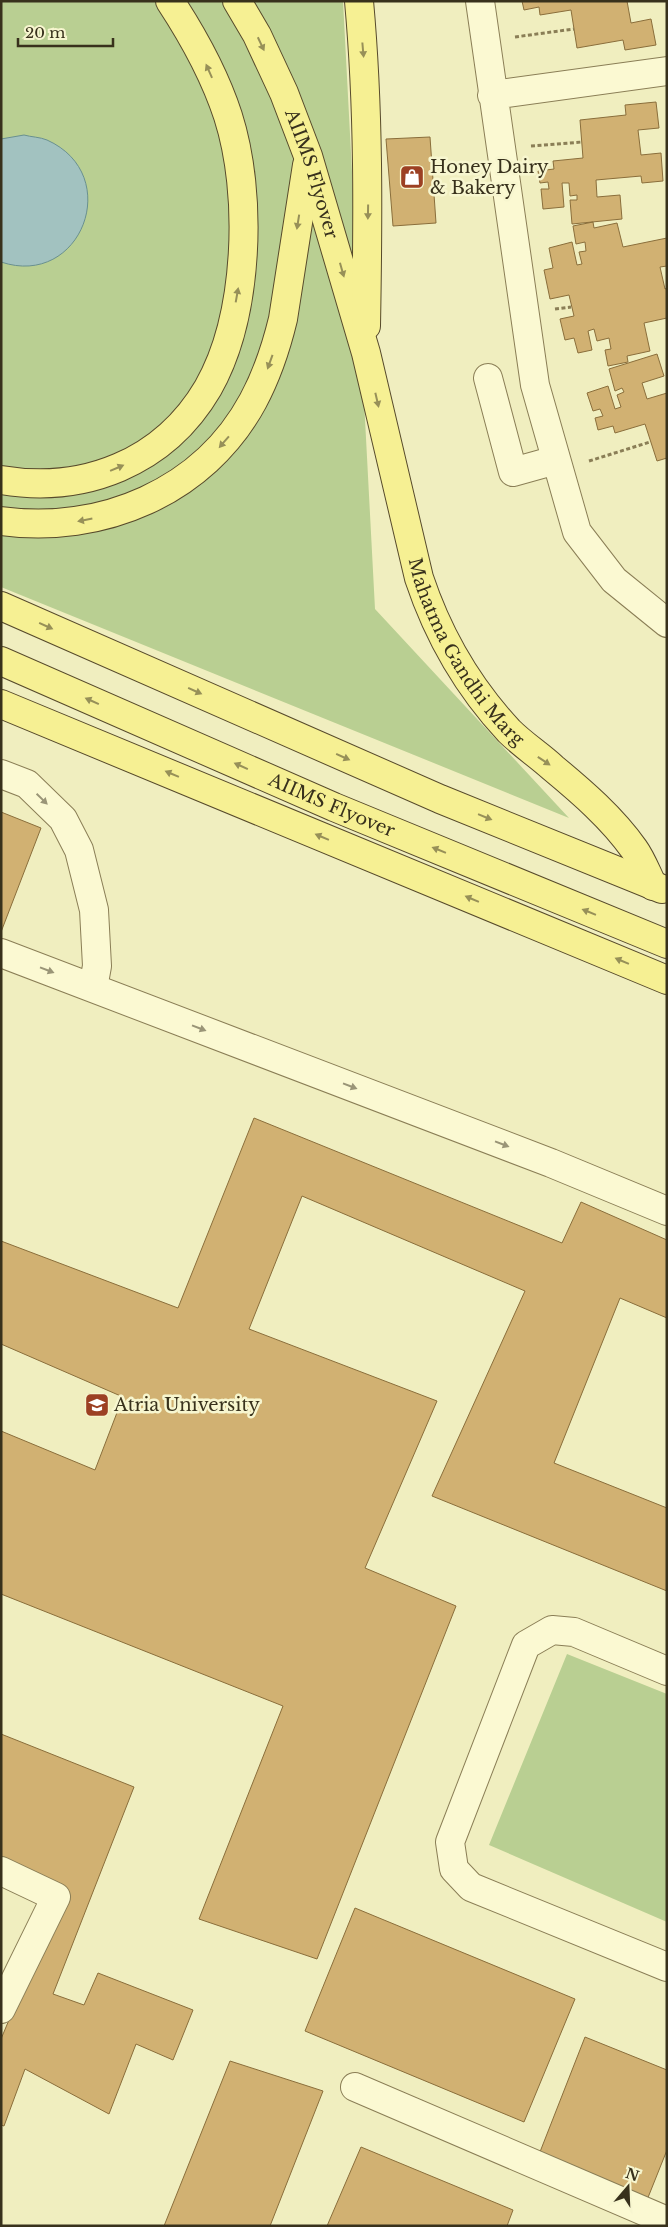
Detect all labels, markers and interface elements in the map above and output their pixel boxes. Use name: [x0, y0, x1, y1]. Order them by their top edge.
scale bar: [18, 15, 112, 47]
text: 20 m: [25, 23, 65, 42]
one-way arrow: [257, 37, 265, 51]
one-way arrow: [360, 42, 368, 58]
one-way arrow: [204, 63, 212, 78]
street label: AIIMS Flyover: [280, 105, 343, 242]
place label: Honey Dairy & Bakery: [430, 156, 549, 199]
shop icon: Honey Dairy & Bakery: [399, 164, 425, 190]
one-way arrow: [364, 204, 372, 220]
one-way arrow: [294, 214, 302, 230]
one-way arrow: [338, 263, 346, 278]
one-way arrow: [234, 287, 242, 303]
one-way arrow: [266, 355, 274, 370]
one-way arrow: [373, 393, 381, 408]
one-way arrow: [218, 435, 229, 448]
one-way arrow: [110, 464, 124, 472]
one-way arrow: [77, 517, 93, 525]
street label: Mahatma Gandhi Marg: [404, 556, 529, 751]
one-way arrow: [39, 622, 53, 630]
one-way arrow: [188, 688, 202, 696]
one-way arrow: [85, 696, 99, 704]
one-way arrow: [336, 753, 350, 761]
one-way arrow: [537, 756, 550, 766]
one-way arrow: [234, 762, 248, 770]
street label: AIIMS Flyover: [264, 768, 399, 842]
one-way arrow: [164, 770, 179, 778]
one-way arrow: [36, 793, 48, 805]
one-way arrow: [478, 814, 492, 822]
one-way arrow: [315, 832, 329, 840]
one-way arrow: [431, 846, 446, 854]
one-way arrow: [465, 895, 479, 903]
one-way arrow: [581, 908, 596, 916]
one-way arrow: [615, 957, 629, 965]
one-way arrow: [40, 966, 55, 974]
one-way arrow: [191, 1025, 206, 1032]
one-way arrow: [343, 1083, 358, 1090]
one-way arrow: [495, 1140, 510, 1148]
school or university icon: Atria University: [84, 1392, 110, 1418]
place label: Atria University: [113, 1394, 260, 1416]
north arrow: [603, 2162, 653, 2212]
text: N: [623, 2164, 641, 2185]

